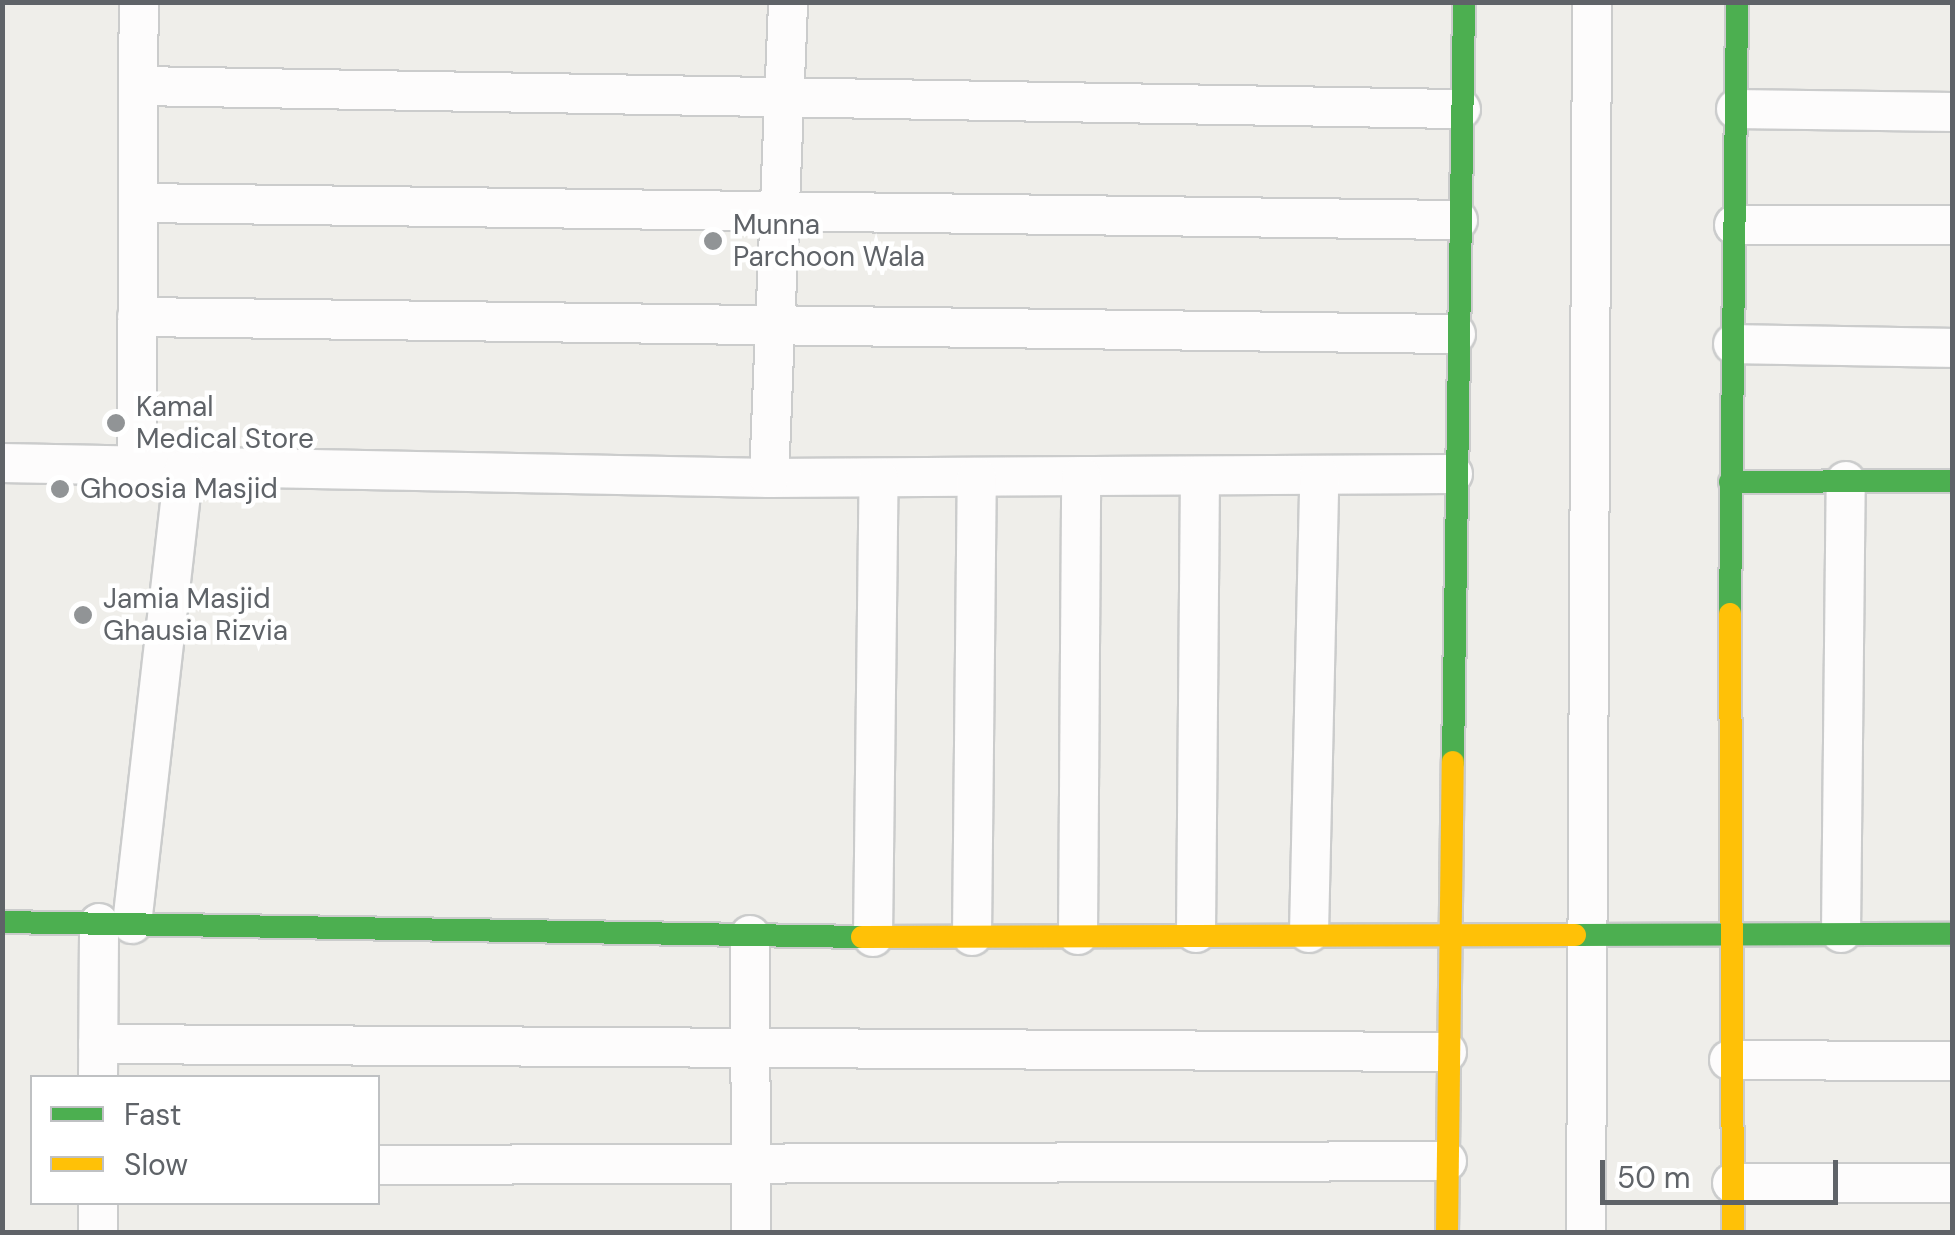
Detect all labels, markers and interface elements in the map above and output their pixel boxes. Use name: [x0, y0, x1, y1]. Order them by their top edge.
place label: Munna Parchoon Wala: [733, 208, 925, 274]
marker: Munna Parchoon Wala: [702, 230, 724, 252]
place label: Kamal Medical Store: [136, 390, 314, 456]
marker: Kamal Medical Store: [105, 412, 127, 434]
place label: Ghoosia Masjid: [80, 472, 278, 506]
marker: Ghoosia Masjid: [49, 478, 71, 500]
place label: Jamia Masjid Ghausia Rizvia: [103, 582, 288, 648]
marker: Jamia Masjid Ghausia Rizvia: [72, 604, 94, 626]
legend: [30, 1075, 380, 1205]
text: Fast: [124, 1095, 182, 1134]
scale bar: [1605, 1140, 1842, 1202]
text: Slow: [124, 1145, 188, 1184]
text: 50 m: [1617, 1158, 1691, 1197]

